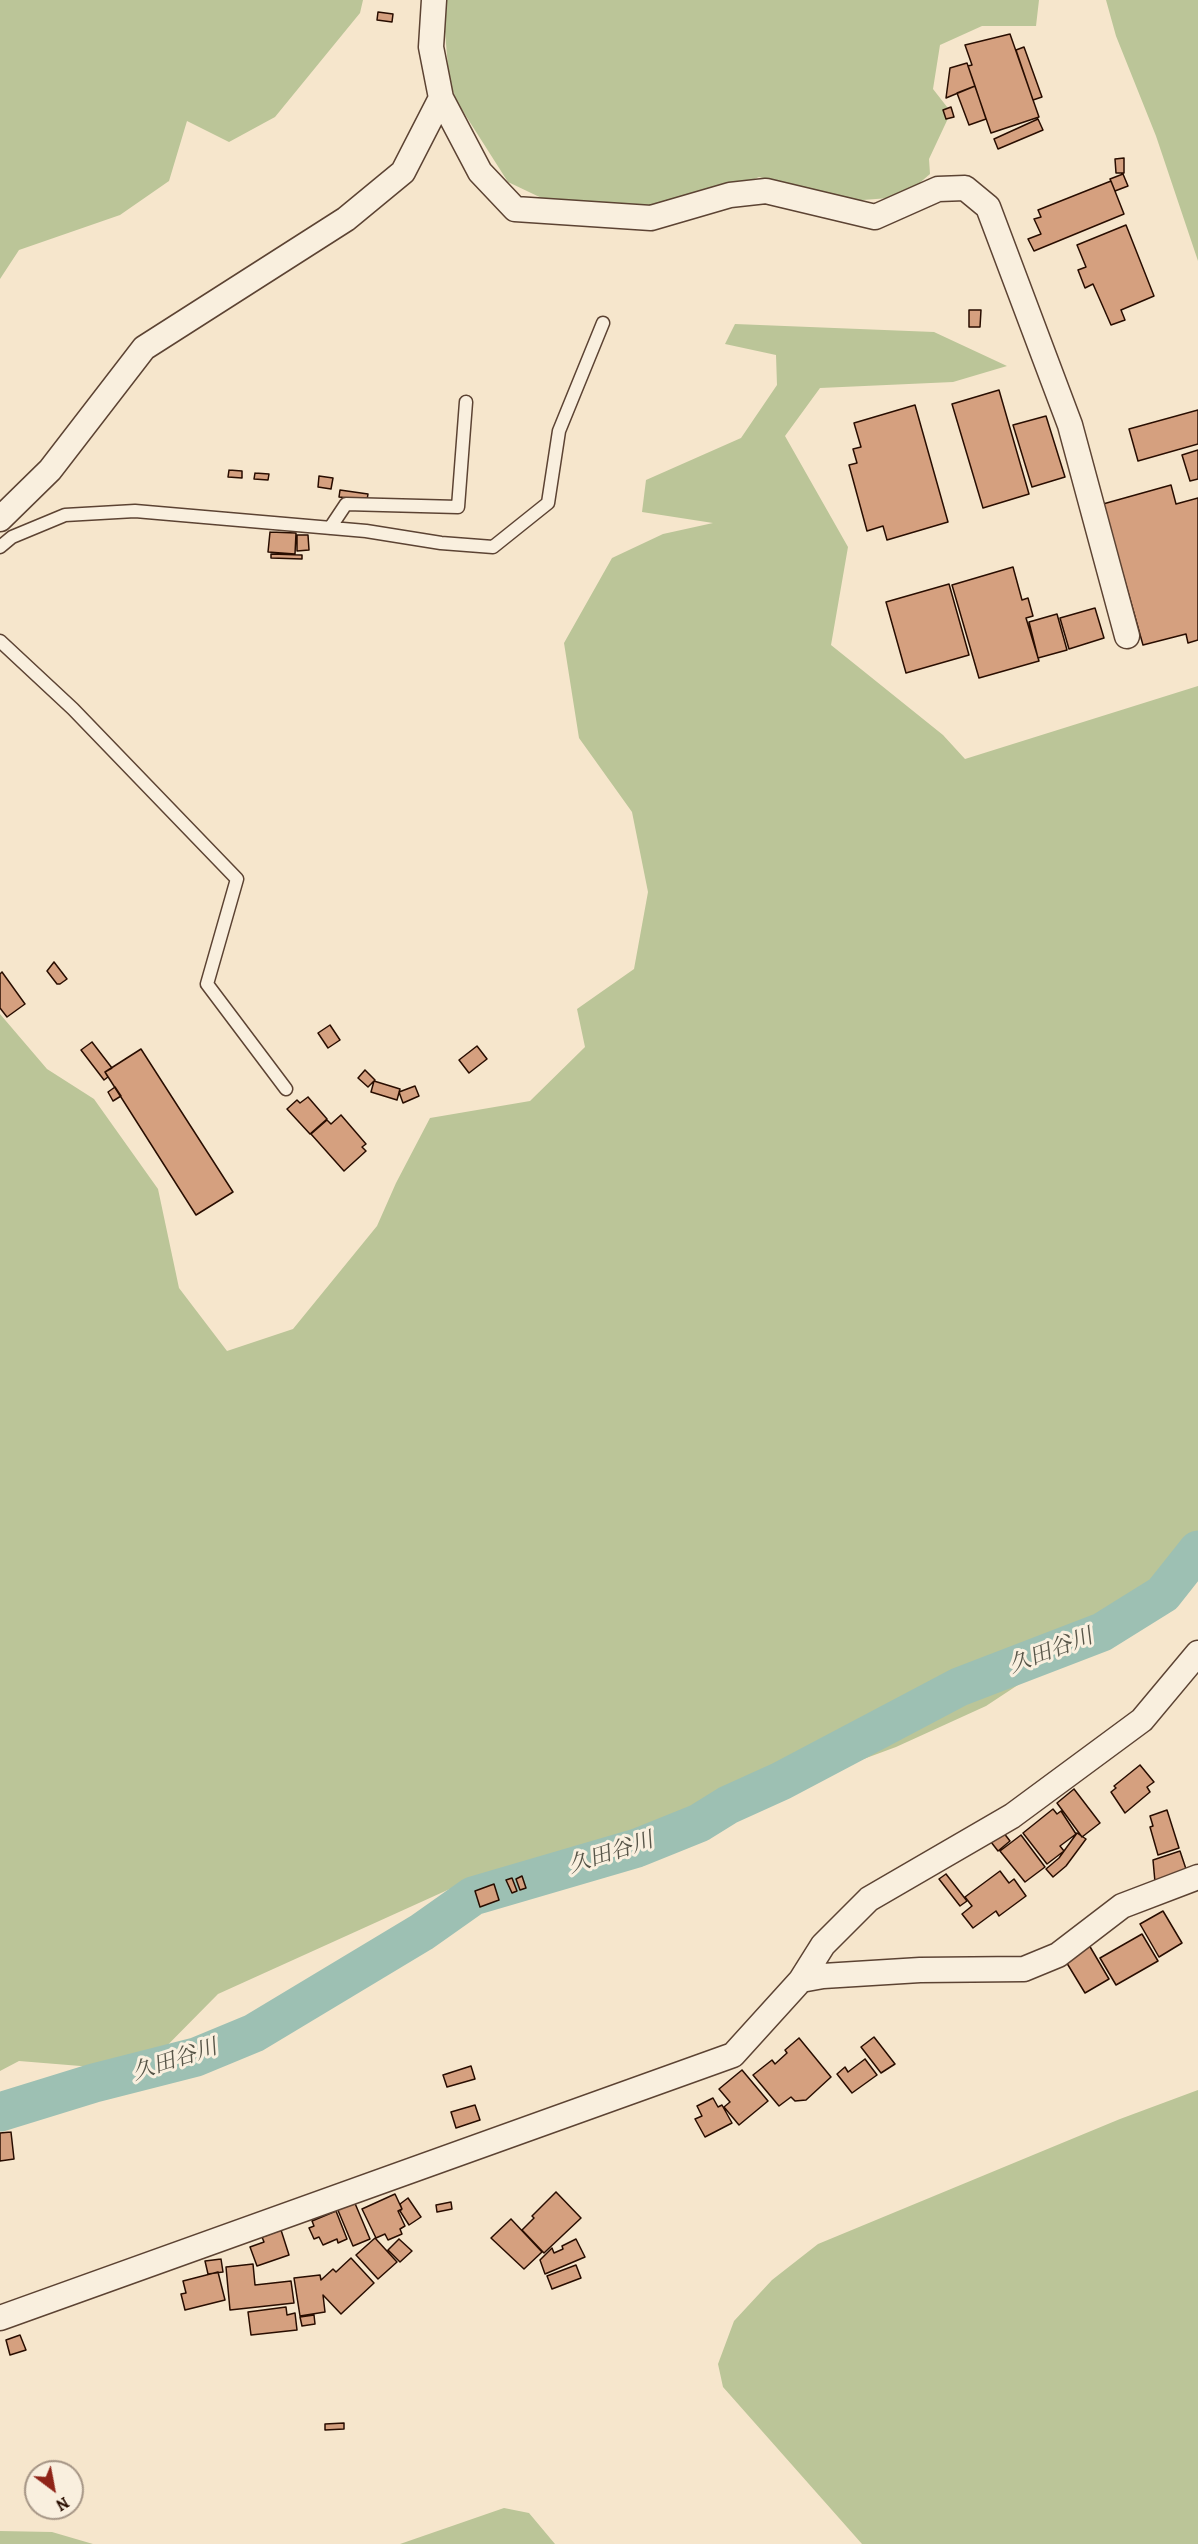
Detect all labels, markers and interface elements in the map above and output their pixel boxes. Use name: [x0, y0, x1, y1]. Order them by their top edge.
water label: 久田谷川: [1005, 1624, 1097, 1680]
water label: 久田谷川: [565, 1828, 657, 1880]
water label: 久田谷川: [129, 2035, 221, 2087]
north arrow: [24, 2460, 84, 2520]
text: N: [52, 2491, 73, 2516]

